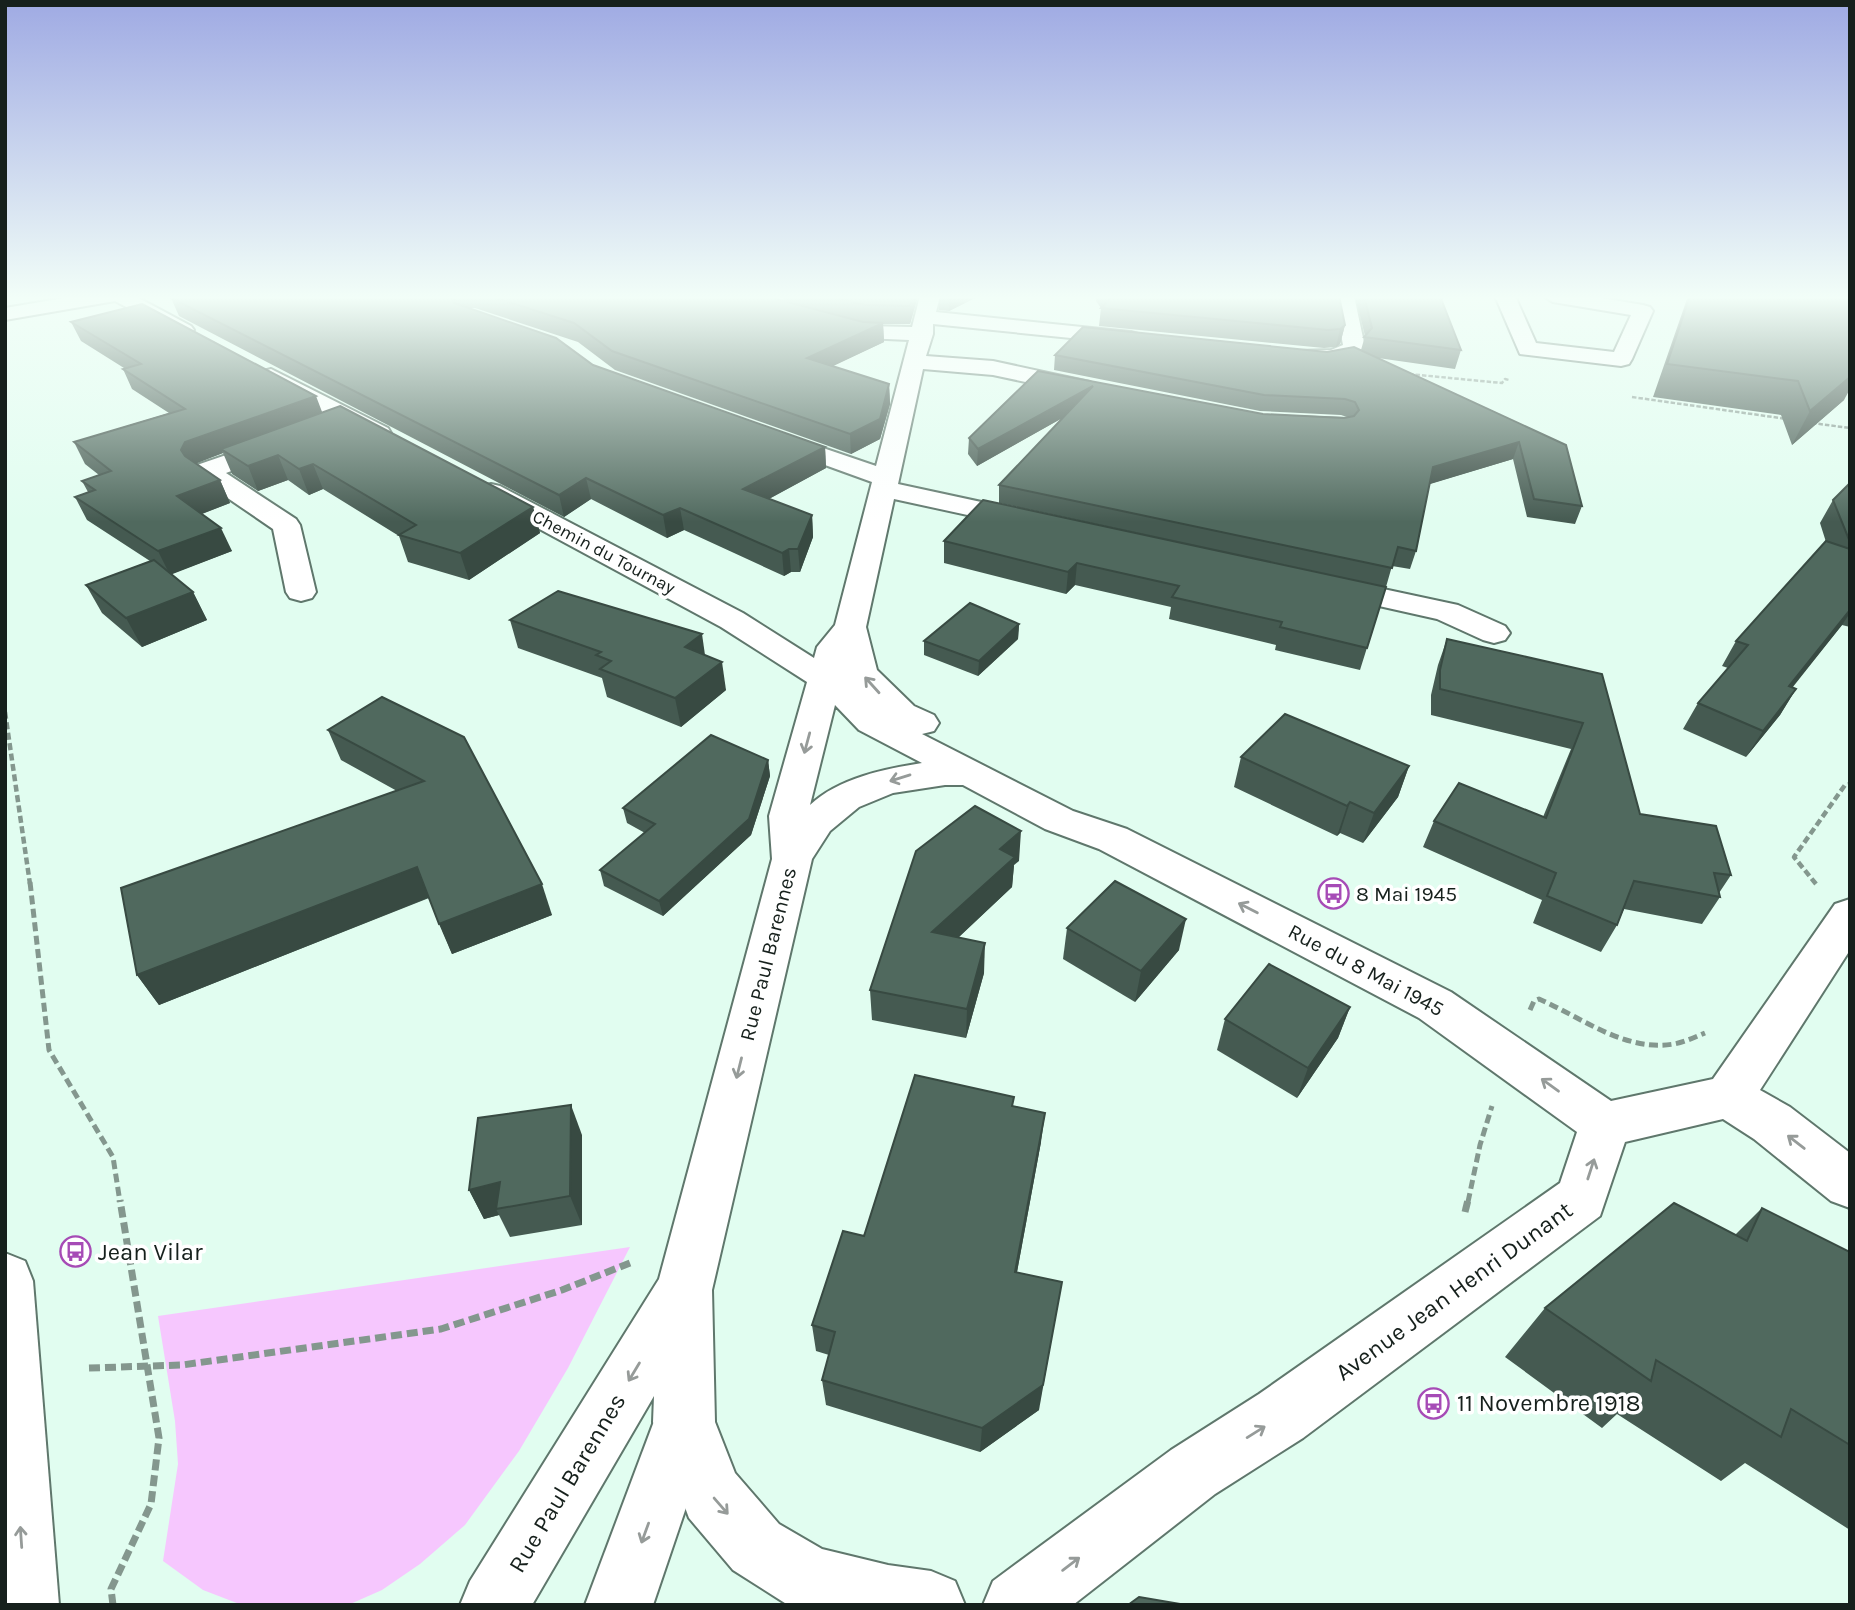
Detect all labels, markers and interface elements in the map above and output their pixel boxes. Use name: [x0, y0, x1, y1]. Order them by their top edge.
street label: Chemin du Tournay: [529, 505, 680, 599]
one-way arrow: [863, 677, 880, 694]
one-way arrow: [800, 731, 813, 754]
one-way arrow: [890, 773, 912, 786]
street label: Rue Paul Barennes: [735, 865, 801, 1043]
bus stop icon: 8 Mai 1945: [1316, 877, 1350, 911]
place label: 8 Mai 1945: [1356, 882, 1457, 906]
one-way arrow: [1238, 901, 1259, 915]
street label: Rue du 8 Mai 1945: [1284, 919, 1448, 1021]
one-way arrow: [732, 1056, 745, 1078]
one-way arrow: [1541, 1077, 1560, 1092]
one-way arrow: [1787, 1134, 1806, 1149]
one-way arrow: [1586, 1158, 1598, 1180]
street label: Avenue Jean Henri Dunant: [1330, 1196, 1578, 1386]
bus stop icon: Jean Vilar: [58, 1235, 92, 1269]
place label: Jean Vilar: [98, 1238, 203, 1266]
one-way arrow: [627, 1362, 641, 1382]
bus stop icon: 11 Novembre 1918: [1417, 1386, 1451, 1420]
street label: Rue Paul Barennes: [503, 1388, 631, 1578]
place label: 11 Novembre 1918: [1457, 1389, 1640, 1417]
one-way arrow: [1246, 1424, 1266, 1438]
one-way arrow: [713, 1497, 729, 1515]
one-way arrow: [638, 1521, 650, 1543]
one-way arrow: [14, 1526, 27, 1548]
one-way arrow: [1062, 1556, 1080, 1571]

